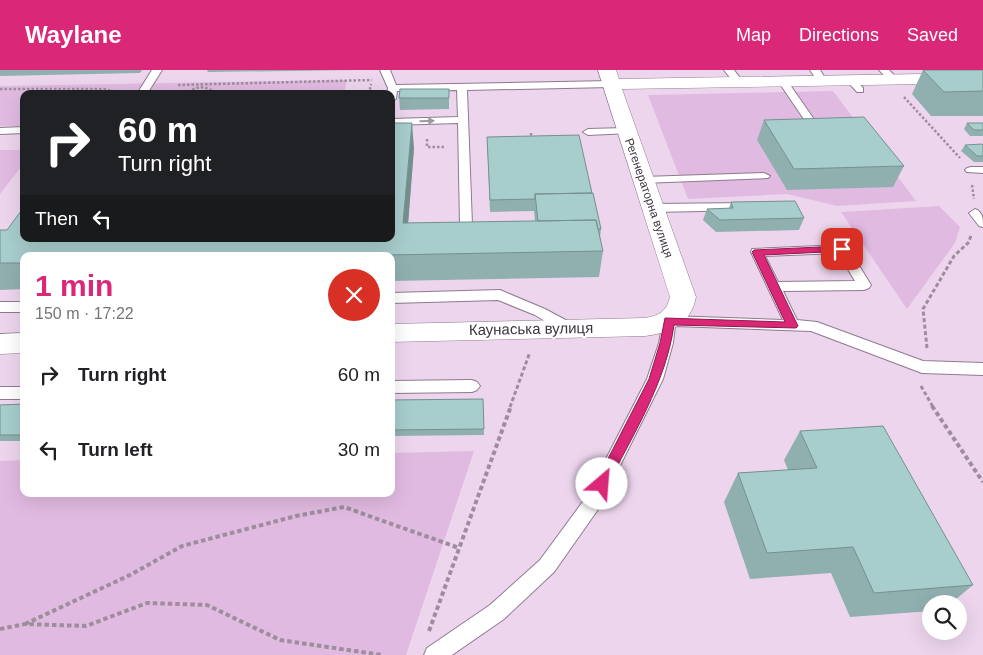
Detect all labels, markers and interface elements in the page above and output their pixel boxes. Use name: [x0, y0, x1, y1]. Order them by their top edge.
text: Waylane: [25, 21, 121, 48]
text: Map: [736, 25, 771, 45]
text: Directions: [799, 25, 879, 45]
text: Saved: [907, 25, 958, 45]
icon: right: [35, 110, 100, 175]
text: 60 m: [118, 110, 198, 149]
one-way arrow: [419, 117, 435, 125]
street label: Регенераторна вулиця: [622, 136, 676, 260]
text: Turn right: [118, 151, 211, 176]
icon: left: [88, 205, 116, 233]
text: Then: [35, 208, 78, 229]
pin: [821, 228, 863, 270]
icon: arrive: [828, 235, 856, 263]
text: 1 min: [35, 269, 113, 302]
button: close: [328, 269, 380, 321]
text: 150 m · 17:22: [35, 305, 134, 322]
street label: Каунаська вулиця: [469, 319, 593, 338]
icon: right: [35, 361, 63, 389]
text: Turn right: [78, 364, 166, 385]
text: 60 m: [338, 364, 380, 385]
icon: left: [35, 436, 63, 464]
text: Turn left: [78, 439, 153, 460]
text: 30 m: [338, 439, 380, 460]
position arrow: [575, 457, 627, 509]
map controls: [922, 595, 967, 640]
button: search: [922, 595, 967, 640]

